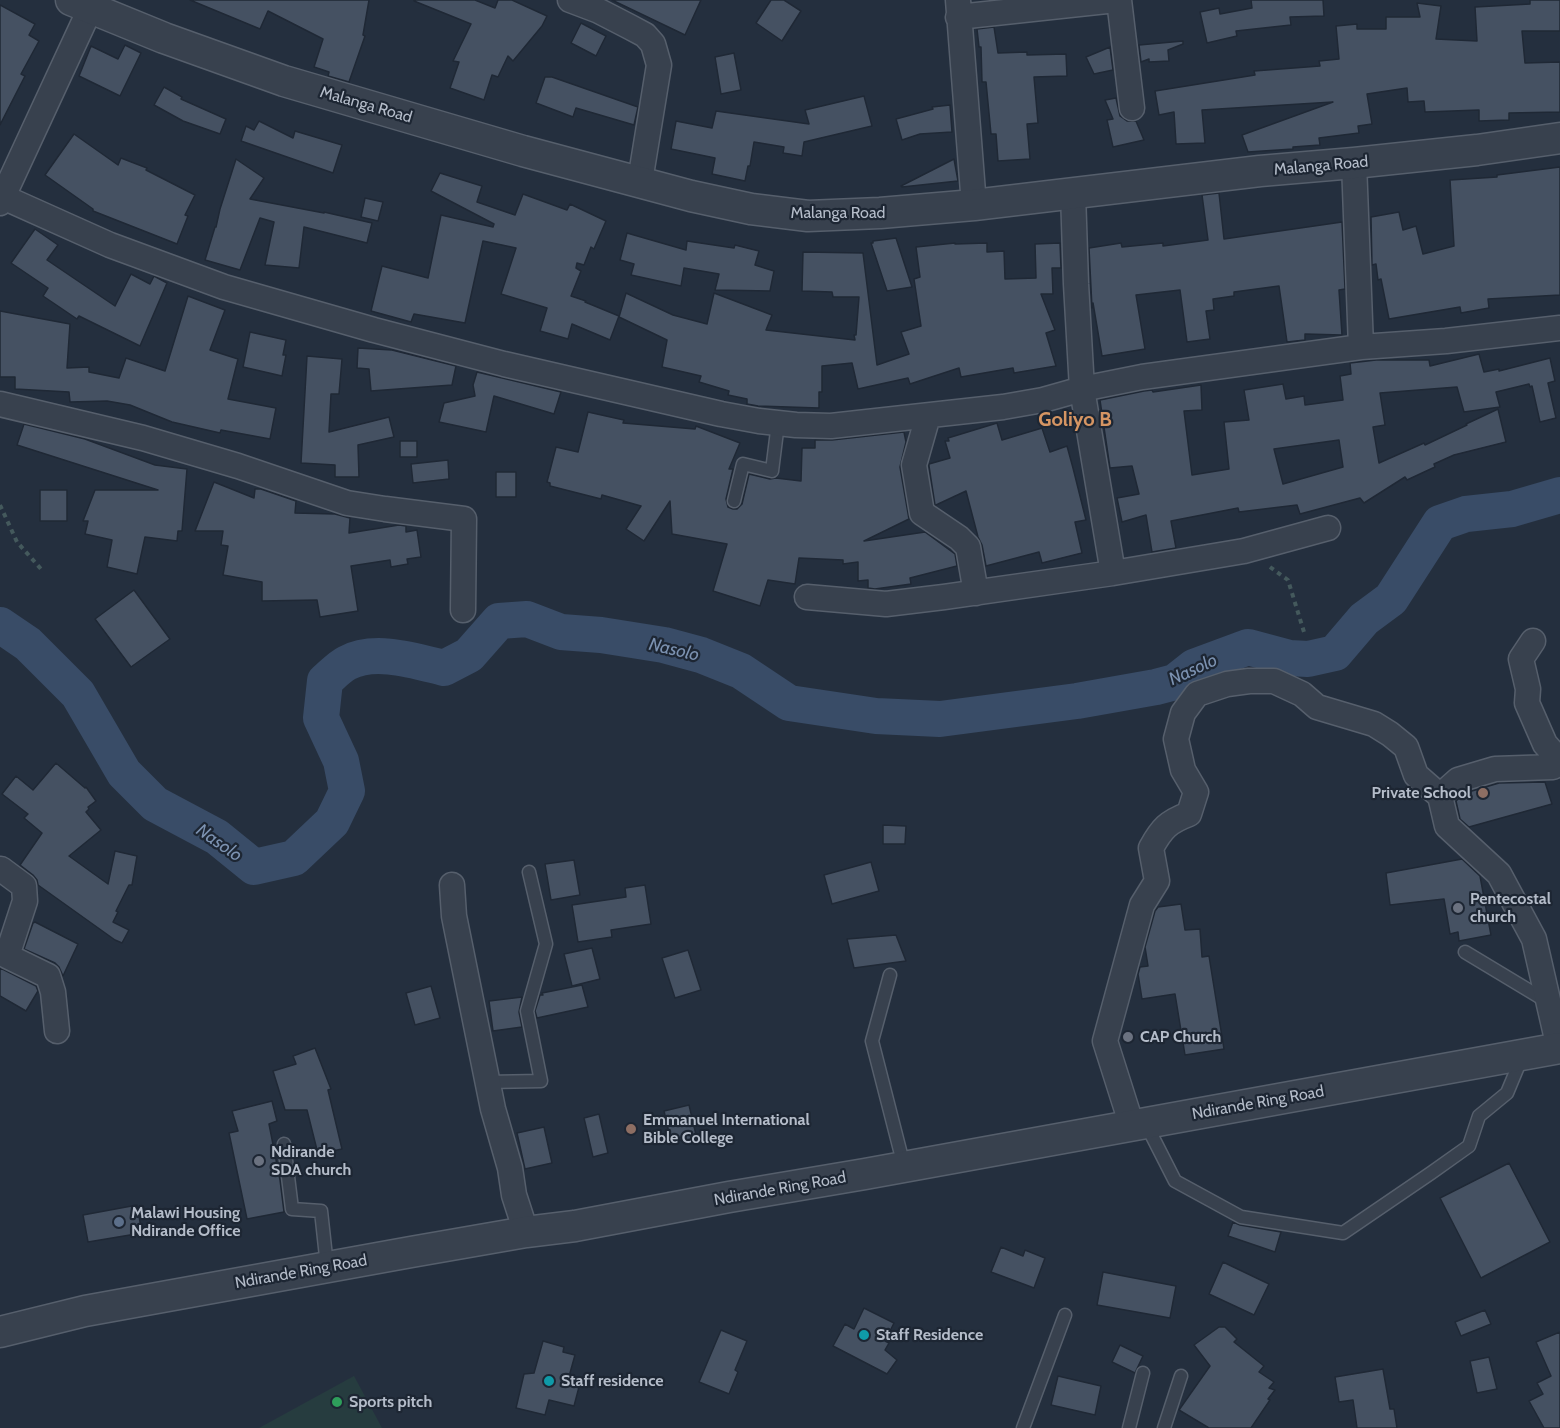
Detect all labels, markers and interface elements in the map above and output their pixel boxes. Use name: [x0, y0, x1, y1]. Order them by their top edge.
street label: Malanga Road: [318, 83, 414, 127]
street label: Malanga Road: [1273, 152, 1369, 180]
street label: Malanga Road: [791, 203, 885, 223]
district label: Goliyo B: [1038, 408, 1112, 432]
water label: Nasolo: [647, 634, 701, 666]
water label: Nasolo: [1165, 649, 1221, 691]
place label: Private School: [1372, 783, 1471, 803]
marker: Private School: [1476, 786, 1490, 800]
water label: Nasolo: [192, 820, 246, 866]
place label: Pentecostal church: [1470, 889, 1551, 927]
marker: Pentecostal church: [1451, 901, 1465, 915]
place label: CAP Church: [1140, 1027, 1221, 1047]
marker: CAP Church: [1121, 1030, 1135, 1044]
street label: Ndirande Ring Road: [1191, 1082, 1325, 1124]
place label: Emmanuel International Bible College: [643, 1110, 810, 1148]
marker: Emmanuel International Bible College: [624, 1122, 638, 1136]
place label: Ndirande SDA church: [271, 1142, 351, 1180]
marker: Ndirande SDA church: [252, 1154, 266, 1168]
street label: Ndirande Ring Road: [713, 1168, 847, 1210]
place label: Malawi Housing Ndirande Office: [131, 1203, 240, 1241]
marker: Malawi Housing Ndirande Office: [112, 1215, 126, 1229]
street label: Ndirande Ring Road: [234, 1251, 368, 1293]
place label: Staff Residence: [876, 1325, 983, 1345]
marker: Staff Residence: [857, 1328, 871, 1342]
place label: Staff residence: [561, 1371, 664, 1391]
marker: Staff residence: [542, 1374, 556, 1388]
place label: Sports pitch: [349, 1392, 432, 1412]
marker: Sports pitch: [330, 1395, 344, 1409]

